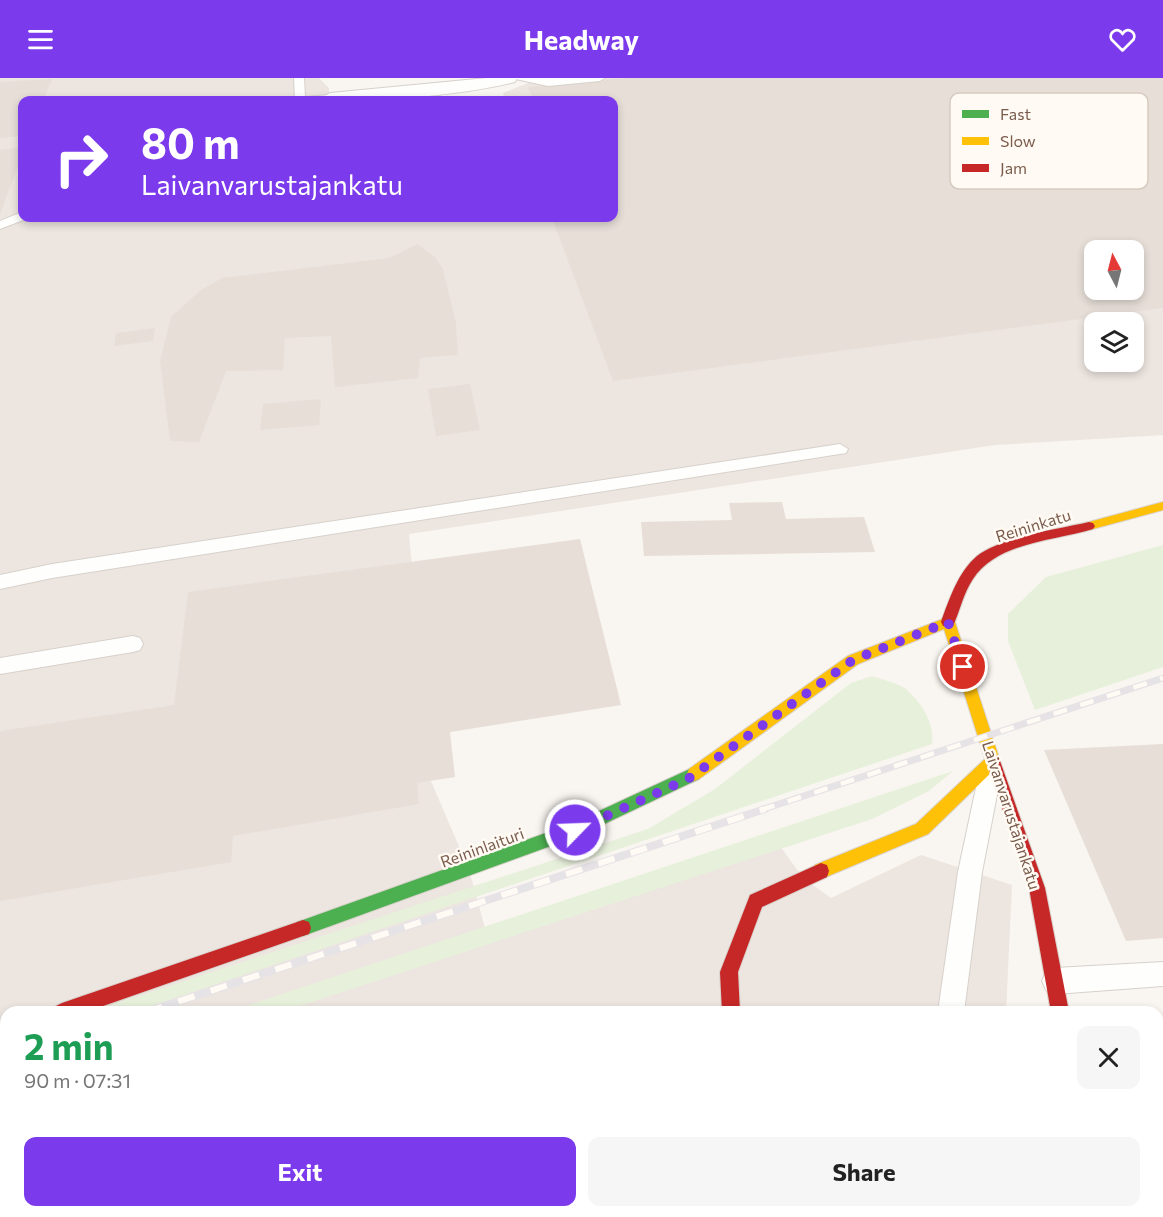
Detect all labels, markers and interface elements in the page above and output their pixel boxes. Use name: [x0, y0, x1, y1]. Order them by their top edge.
icon: menu: [24, 23, 57, 56]
text: Headway: [524, 23, 639, 56]
icon: heart: [1106, 23, 1139, 56]
legend: [950, 93, 1148, 189]
text: Fast: [1000, 104, 1031, 123]
text: 80 m: [141, 116, 240, 168]
icon: right: [42, 120, 120, 198]
text: Slow: [1000, 131, 1036, 150]
text: Jam: [1000, 158, 1027, 177]
text: Laivanvarustajankatu: [141, 168, 403, 201]
north arrow: [1084, 240, 1144, 300]
map controls: [1084, 240, 1144, 372]
button: layers: [1084, 312, 1144, 372]
street label: Reininkatu: [993, 505, 1073, 545]
pin: [937, 641, 988, 692]
icon: arrive: [946, 650, 979, 683]
street label: Laivanvarustajankatu: [979, 738, 1045, 892]
position arrow: [543, 798, 607, 862]
street label: Reininlaituri: [438, 823, 526, 871]
text: 2 min: [24, 1023, 114, 1067]
button: close: [1077, 1026, 1140, 1089]
text: 90 m · 07:31: [24, 1068, 131, 1092]
button: Exit: [24, 1137, 576, 1206]
button: Share: [588, 1137, 1140, 1206]

